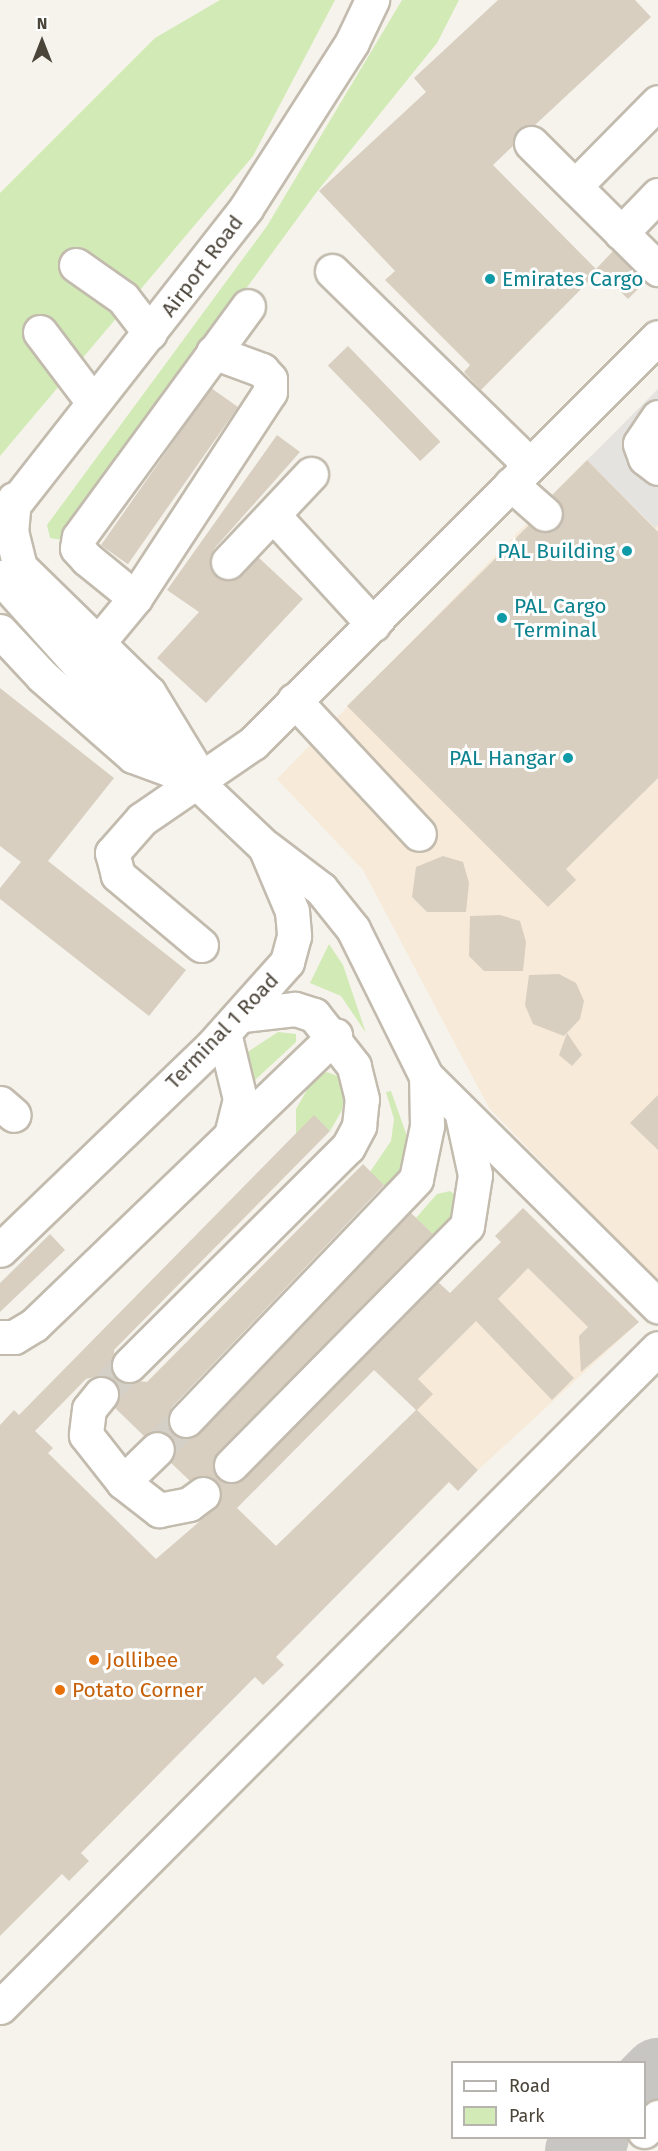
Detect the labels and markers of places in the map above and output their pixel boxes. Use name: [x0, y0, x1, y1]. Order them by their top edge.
place label: Emirates Cargo: [502, 266, 643, 292]
marker: Emirates Cargo: [483, 272, 497, 286]
place label: PAL Building: [497, 538, 615, 564]
marker: PAL Building: [620, 544, 634, 558]
place label: PAL Cargo Terminal: [514, 593, 607, 643]
marker: PAL Cargo Terminal: [495, 611, 509, 625]
place label: PAL Hangar: [449, 745, 556, 771]
marker: PAL Hangar: [561, 751, 575, 765]
place label: Jollibee: [106, 1647, 178, 1673]
marker: Jollibee: [87, 1653, 101, 1667]
place label: Potato Corner: [72, 1677, 203, 1703]
marker: Potato Corner: [53, 1683, 67, 1697]

